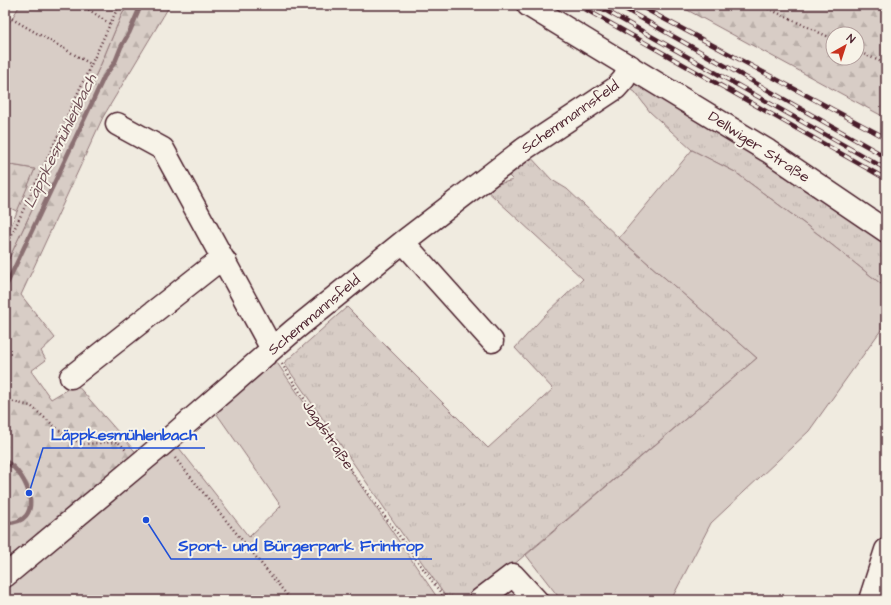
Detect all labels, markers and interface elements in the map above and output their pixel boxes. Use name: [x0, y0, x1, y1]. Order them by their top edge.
north arrow: [825, 26, 865, 66]
text: N: [844, 31, 858, 47]
water label: Läppkesmühlenbach: [18, 69, 102, 212]
street label: Schemmannsfeld: [517, 75, 623, 159]
street label: Dellwiger Straße: [703, 106, 814, 189]
street label: Schemmannsfeld: [263, 270, 365, 360]
street label: Jagdstraße: [296, 396, 359, 474]
callout: Läppkesmühlenbach: [43, 420, 205, 448]
text: Läppkesmühlenbach: [51, 424, 198, 446]
callout: Sport- und Bürgerpark Frintrop: [171, 531, 432, 559]
text: Sport- und Bürgerpark Frintrop: [177, 535, 424, 559]

